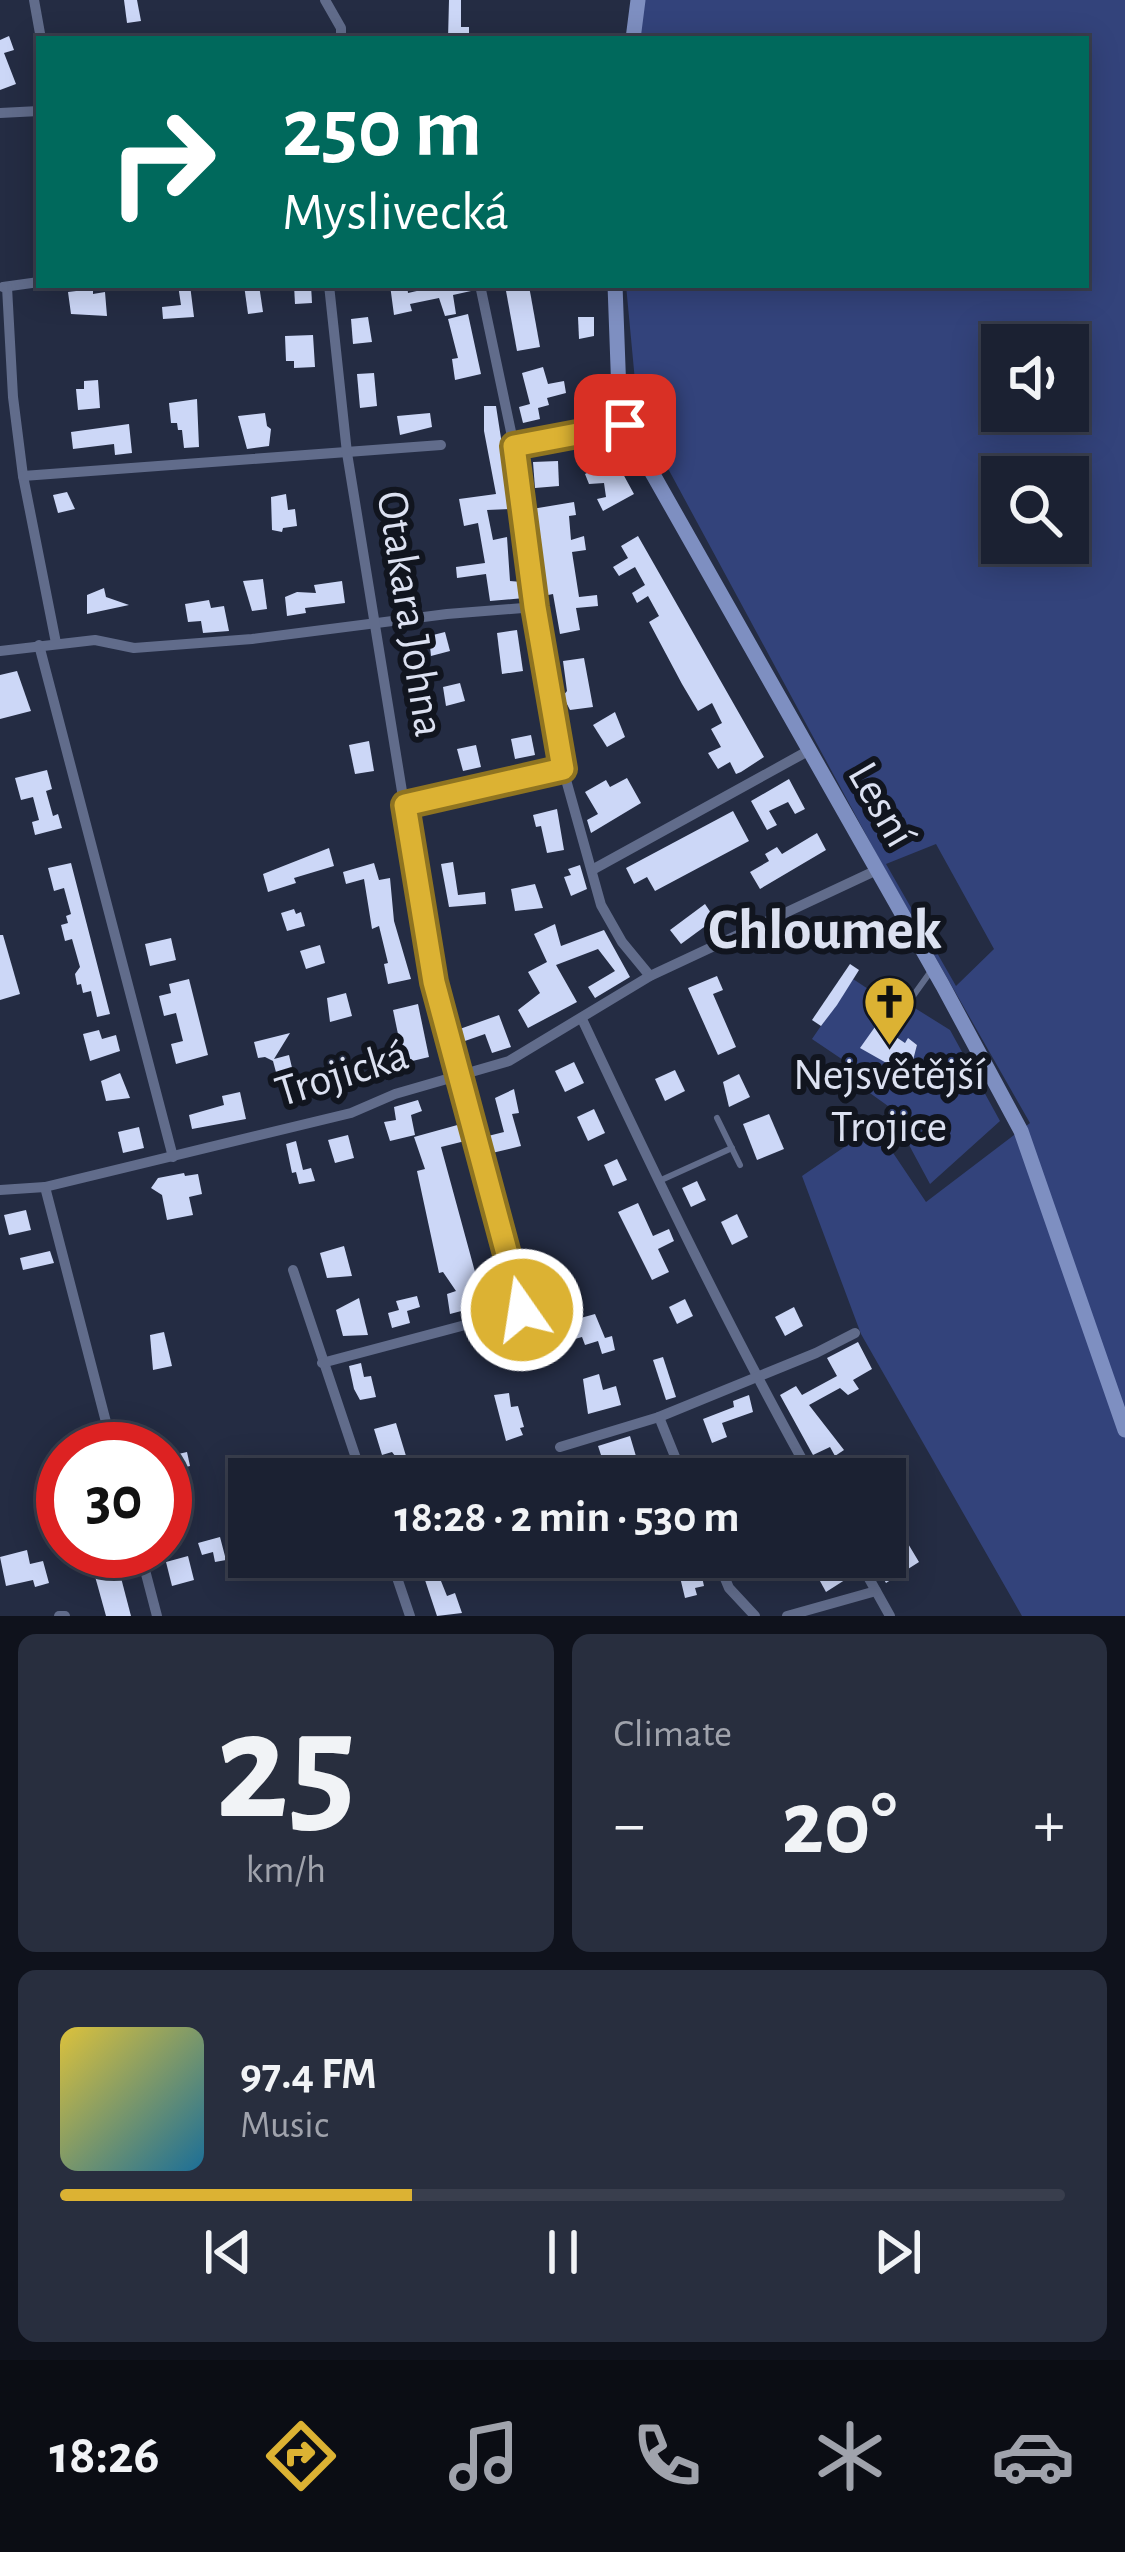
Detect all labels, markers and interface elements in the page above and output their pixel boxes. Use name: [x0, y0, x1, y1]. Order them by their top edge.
icon: right: [84, 84, 240, 240]
text: 250 m: [282, 88, 482, 172]
text: Myslivecká: [282, 186, 509, 240]
map controls: [981, 324, 1089, 564]
button: sound: [981, 324, 1089, 432]
pin: [574, 374, 676, 476]
icon: arrive: [592, 392, 658, 458]
button: search: [981, 456, 1089, 564]
street label: Otakara Johna: [368, 488, 452, 740]
street label: Lesní: [839, 755, 923, 856]
district label: Chloumek: [708, 902, 942, 959]
church icon: Nejsvětější Trojice: [861, 973, 917, 1047]
street label: Trojická: [270, 1033, 414, 1115]
place label: Nejsvětější Trojice: [793, 1053, 986, 1150]
position arrow: [459, 1247, 585, 1373]
speed limit sign: 30: [36, 1422, 192, 1578]
text: 18:28 · 2 min · 530 m: [394, 1495, 740, 1540]
text: 25: [215, 1691, 356, 1847]
text: Climate: [614, 1715, 732, 1754]
text: 20°: [781, 1780, 897, 1870]
text: −: [614, 1792, 645, 1858]
text: +: [1033, 1792, 1065, 1858]
text: km/h: [246, 1851, 326, 1890]
text: 97.4 FM: [240, 2052, 377, 2097]
text: Music: [240, 2106, 329, 2145]
icon: previous: [195, 2219, 261, 2285]
icon: pause: [530, 2219, 596, 2285]
icon: next: [865, 2219, 931, 2285]
icon: directions: [259, 2414, 343, 2498]
icon: music: [442, 2414, 526, 2498]
icon: phone: [625, 2414, 709, 2498]
icon: climate: [808, 2414, 892, 2498]
icon: car: [991, 2414, 1075, 2498]
text: 18:26: [50, 2429, 160, 2483]

